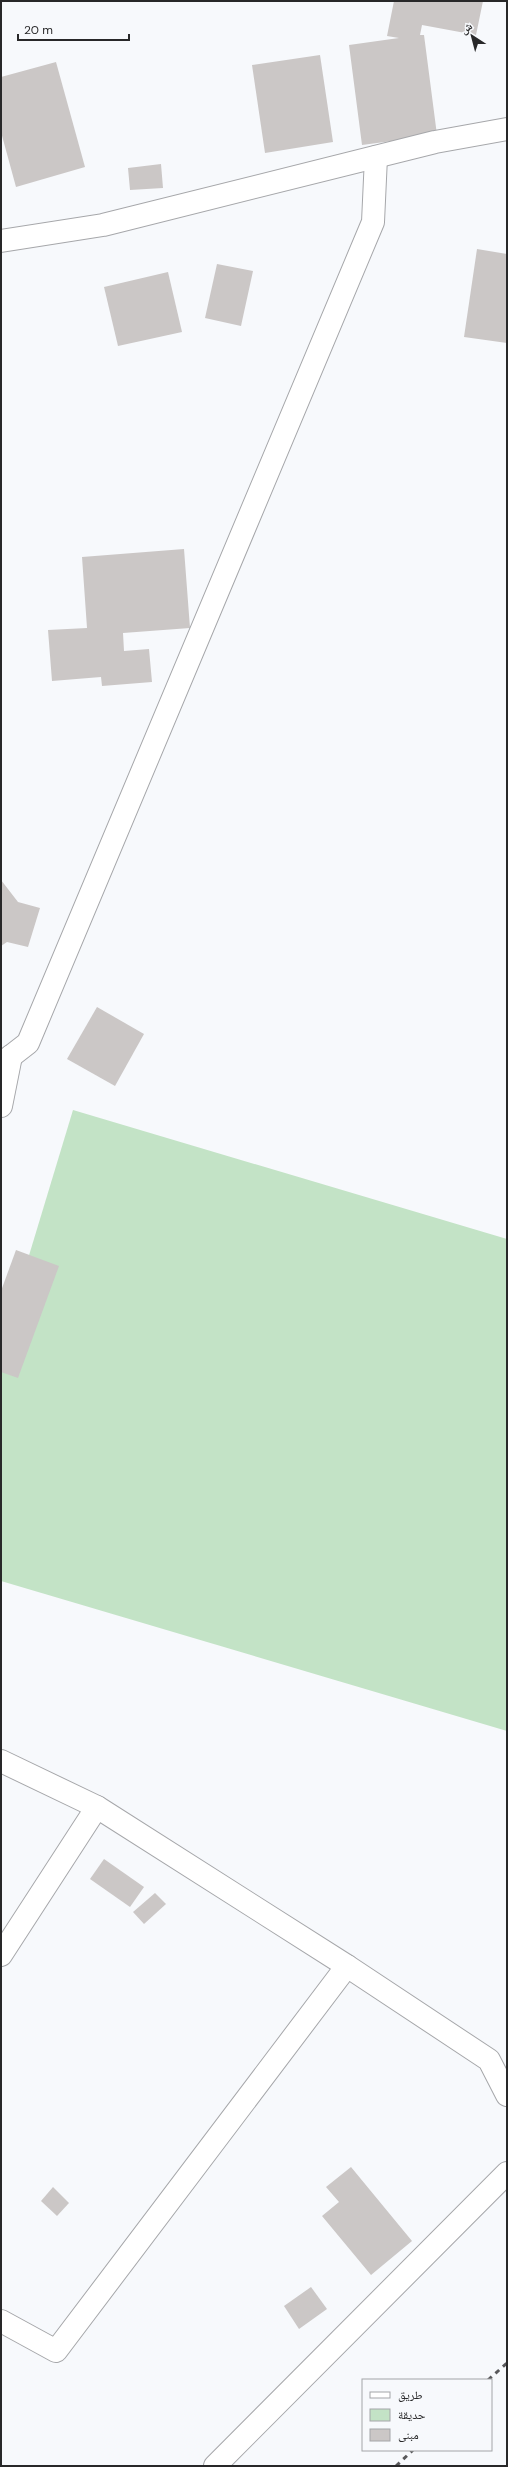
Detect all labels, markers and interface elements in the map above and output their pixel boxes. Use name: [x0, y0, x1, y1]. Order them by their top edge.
scale bar: [18, 16, 129, 42]
north arrow: [452, 16, 492, 56]
text: ش: [457, 19, 476, 38]
text: 20 m: [24, 22, 53, 38]
legend: [362, 2379, 492, 2451]
text: طريق: [398, 2387, 423, 2403]
text: حديقة: [398, 2407, 426, 2423]
text: مبنى: [398, 2427, 419, 2443]

